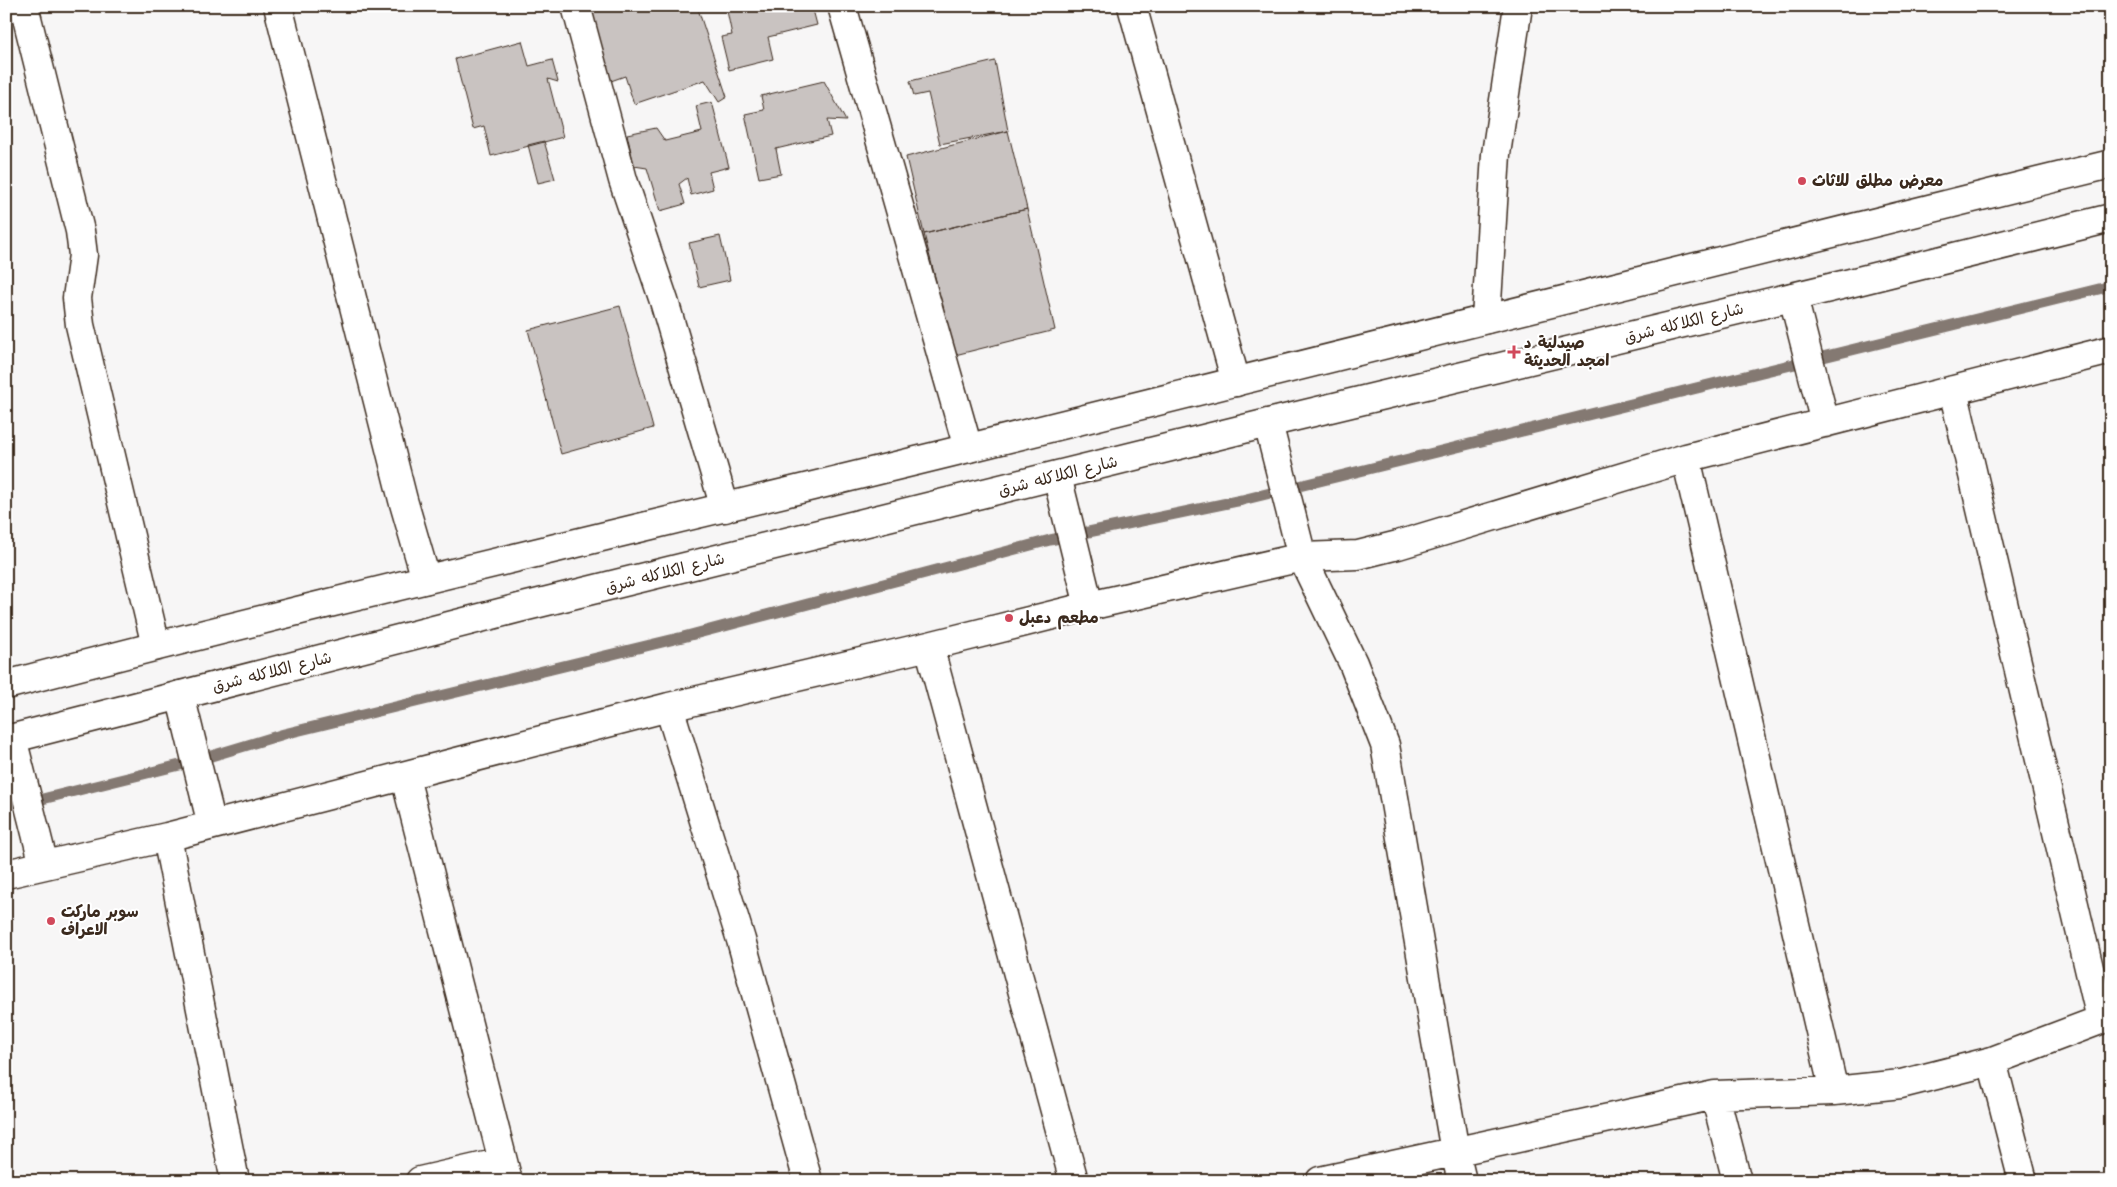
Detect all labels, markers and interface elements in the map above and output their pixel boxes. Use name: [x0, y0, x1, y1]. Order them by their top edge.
place label: معرض مطلق للاثاث: [1812, 170, 1943, 192]
marker: معرض مطلق للاثاث: [1796, 175, 1808, 187]
street label: شارع الكلاكله شرق: [1622, 298, 1746, 348]
place label: صيدلية د امجد الحديثة: [1524, 332, 1609, 372]
marker: صيدلية د امجد الحديثة: [1508, 346, 1520, 358]
street label: شارع الكلاكله شرق: [996, 451, 1120, 501]
street label: شارع الكلاكله شرق: [603, 548, 727, 598]
place label: مطعم دعبل: [1019, 607, 1099, 630]
marker: مطعم دعبل: [1003, 612, 1015, 624]
street label: شارع الكلاكله شرق: [210, 647, 334, 697]
place label: سوبر ماركت الاعراف: [61, 901, 139, 941]
marker: سوبر ماركت الاعراف: [45, 915, 57, 927]

